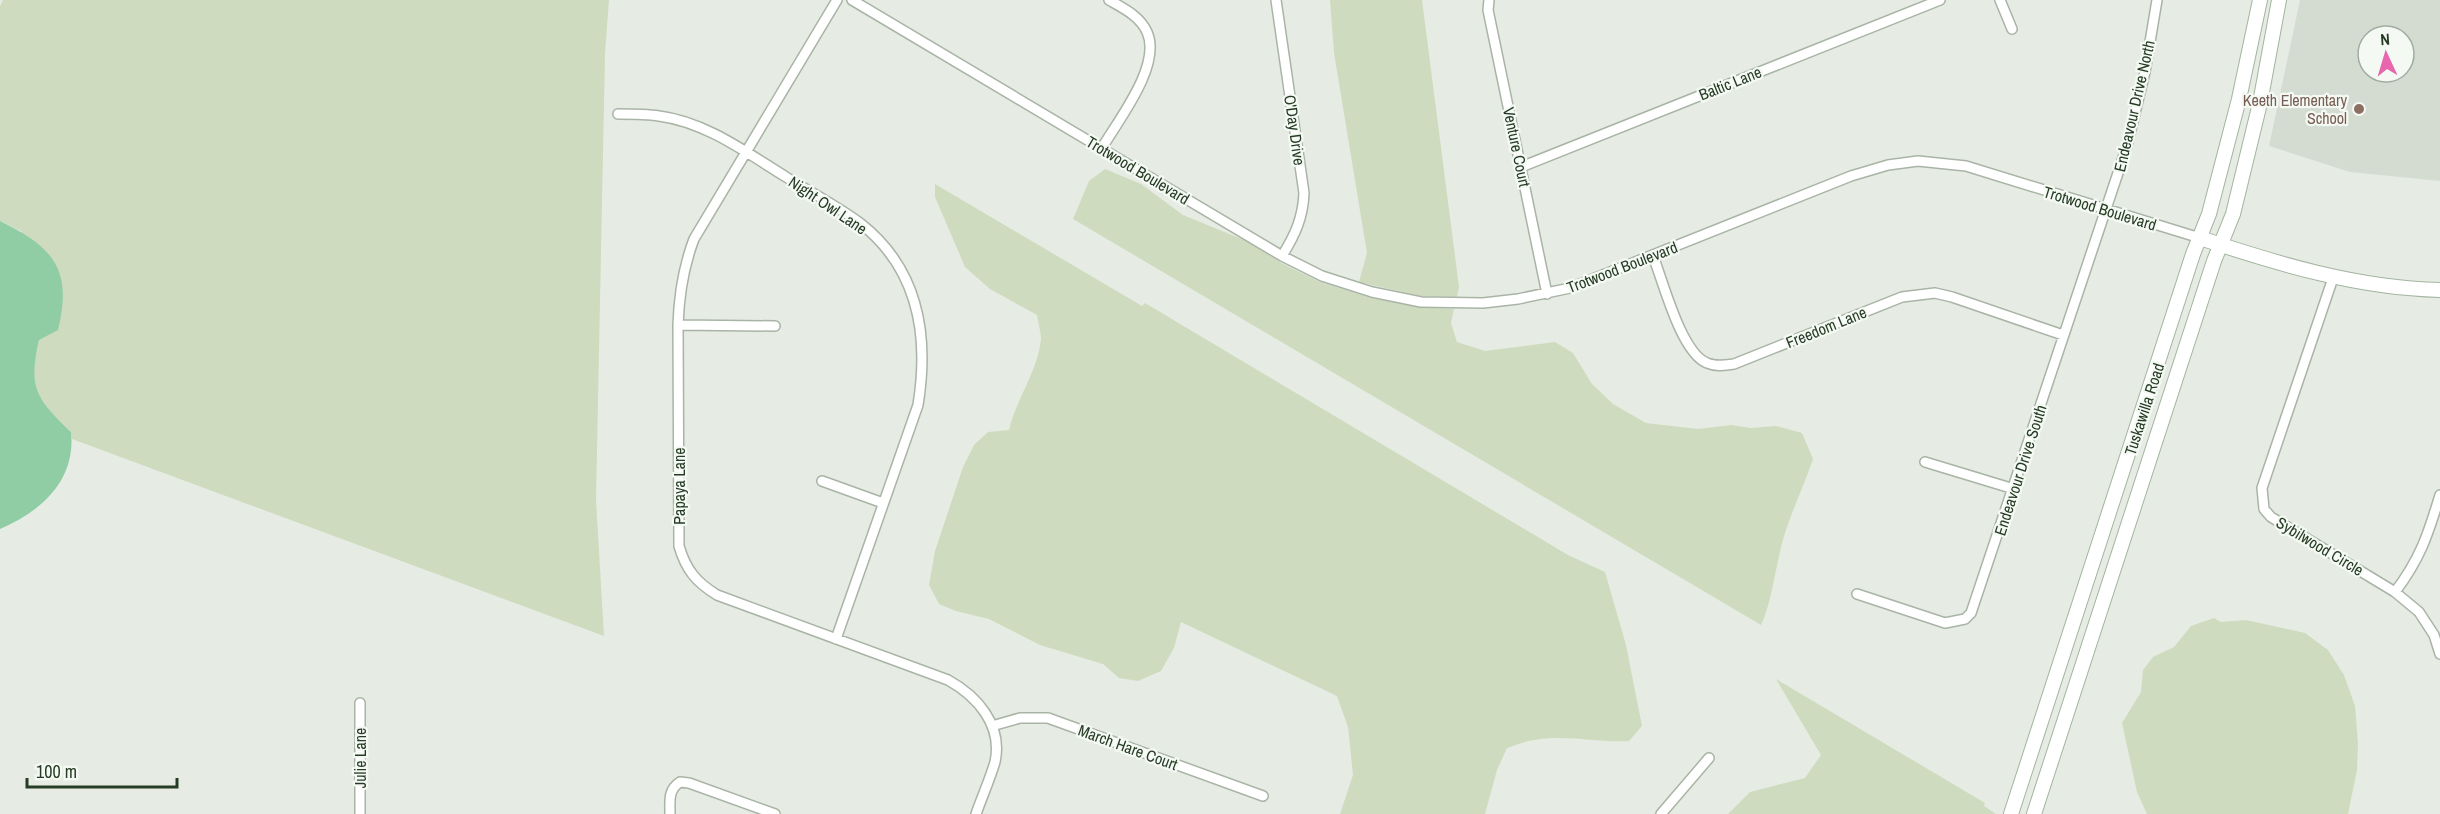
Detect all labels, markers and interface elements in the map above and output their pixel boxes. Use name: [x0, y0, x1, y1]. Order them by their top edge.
north arrow: [2356, 24, 2416, 84]
text: N: [2379, 28, 2390, 50]
street label: Endeavour Drive North: [2108, 38, 2160, 174]
street label: Baltic Lane: [1695, 61, 1765, 105]
place label: Keeth Elementary School: [2243, 89, 2347, 129]
street label: O'Day Drive: [1279, 93, 1311, 167]
marker: Keeth Elementary School: [2352, 102, 2366, 116]
street label: Venture Court: [1498, 105, 1536, 189]
street label: Trotwood Boulevard: [1082, 130, 1194, 210]
street label: Night Owl Lane: [784, 171, 872, 239]
street label: Trotwood Boulevard: [2041, 180, 2159, 236]
street label: Trotwood Boulevard: [1563, 236, 1681, 298]
street label: Freedom Lane: [1782, 301, 1870, 353]
street label: Tuskawilla Road: [2119, 360, 2169, 458]
street label: Endeavour Drive South: [1988, 402, 2052, 538]
street label: Papaya Lane: [668, 447, 690, 525]
street label: Sybilwood Circle: [2272, 511, 2368, 581]
street label: March Hare Court: [1075, 719, 1181, 775]
street label: Julie Lane: [349, 728, 371, 788]
scale bar: [27, 751, 177, 789]
text: 100 m: [36, 759, 77, 784]

